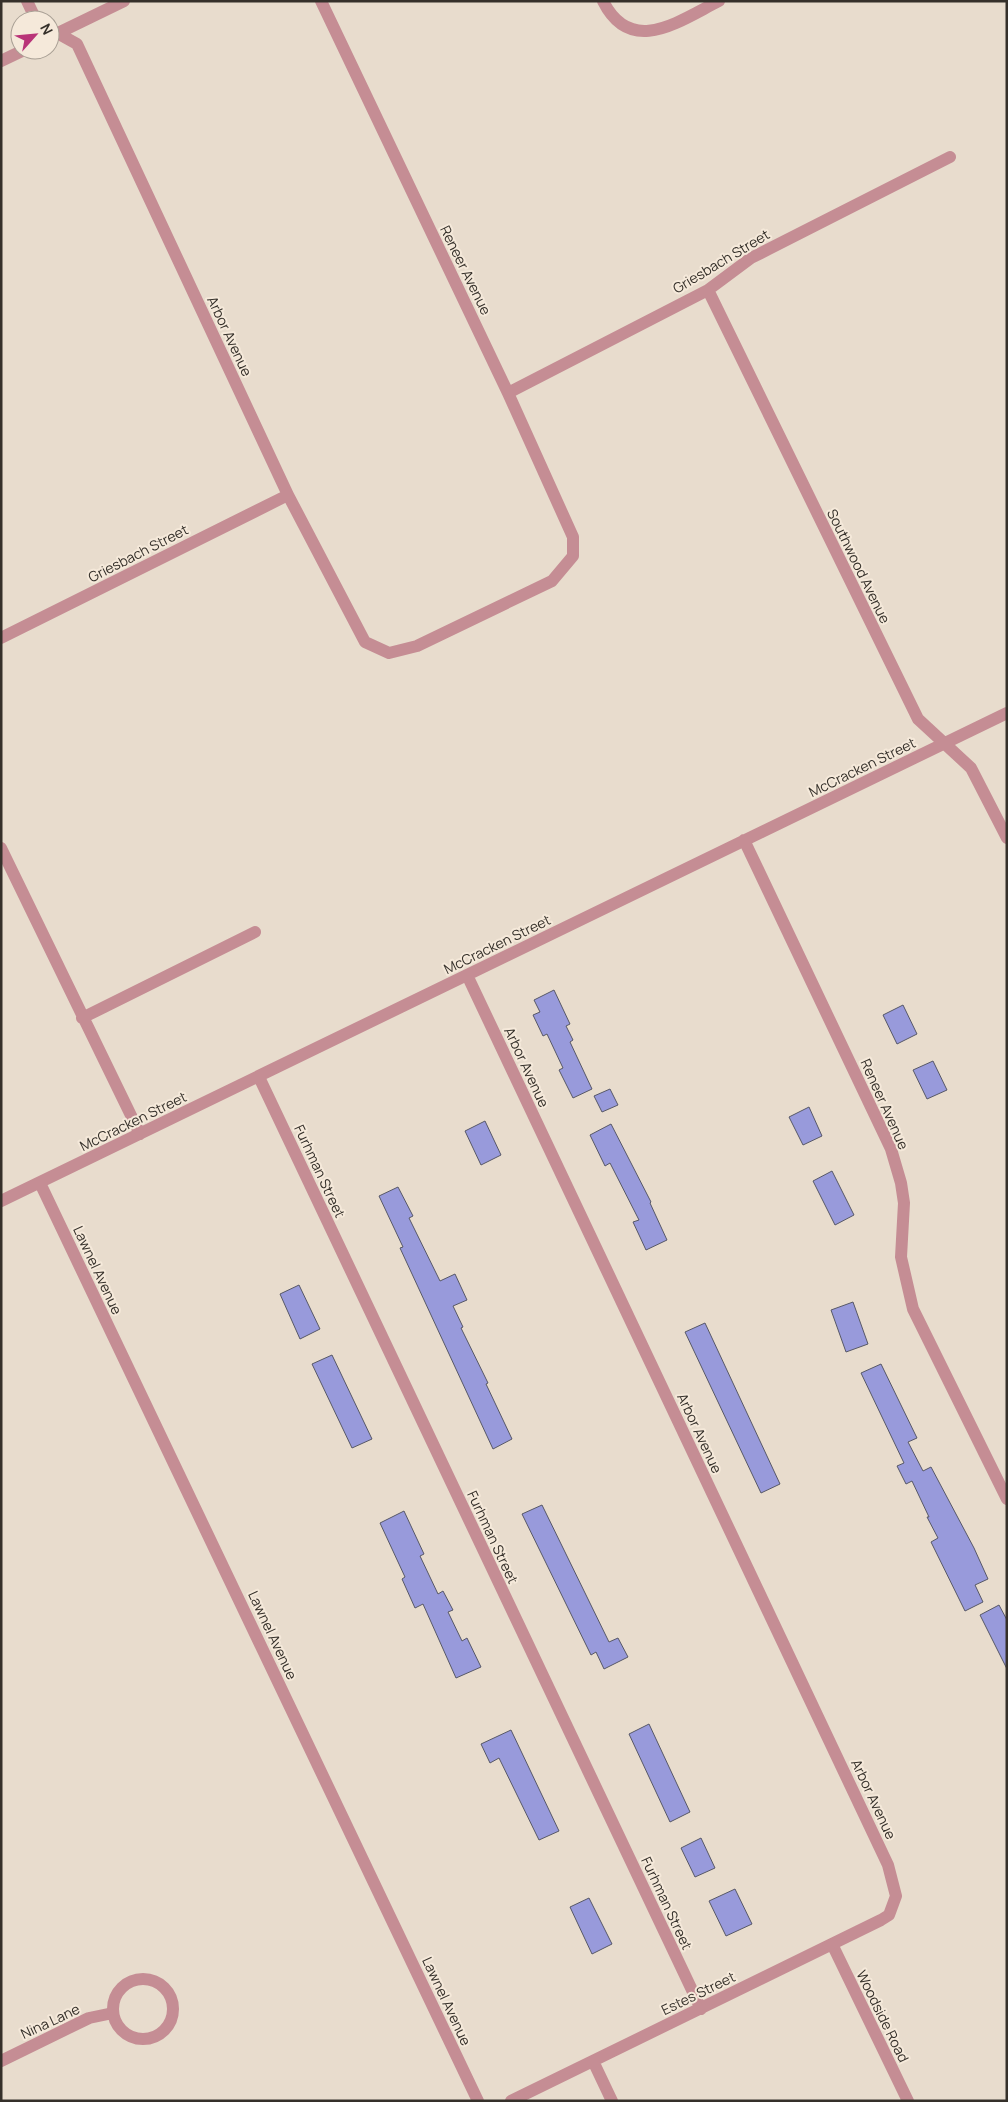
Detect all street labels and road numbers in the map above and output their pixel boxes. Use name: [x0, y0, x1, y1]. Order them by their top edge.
street label: Reneer Avenue: [436, 222, 496, 318]
street label: Griesbach Street: [669, 224, 773, 297]
street label: Arbor Avenue: [203, 293, 257, 379]
street label: Southwood Avenue: [823, 506, 895, 626]
street label: Griesbach Street: [85, 519, 192, 586]
street label: McCracken Street: [805, 733, 919, 801]
street label: McCracken Street: [440, 910, 554, 978]
street label: Arbor Avenue: [500, 1024, 554, 1110]
street label: Reneer Avenue: [857, 1056, 913, 1152]
street label: McCracken Street: [76, 1087, 190, 1155]
street label: Furhman Street: [290, 1121, 350, 1221]
street label: Lawnel Avenue: [69, 1223, 127, 1317]
street label: Arbor Avenue: [673, 1390, 727, 1476]
street label: Furhman Street: [463, 1487, 523, 1587]
street label: Lawnel Avenue: [244, 1588, 302, 1682]
street label: Arbor Avenue: [847, 1756, 901, 1842]
street label: Furhman Street: [637, 1853, 697, 1953]
street label: Lawnel Avenue: [418, 1954, 476, 2048]
street label: Estes Street: [658, 1967, 739, 2019]
street label: Woodside Road: [852, 1967, 914, 2065]
street label: Nina Lane: [17, 1999, 83, 2043]

